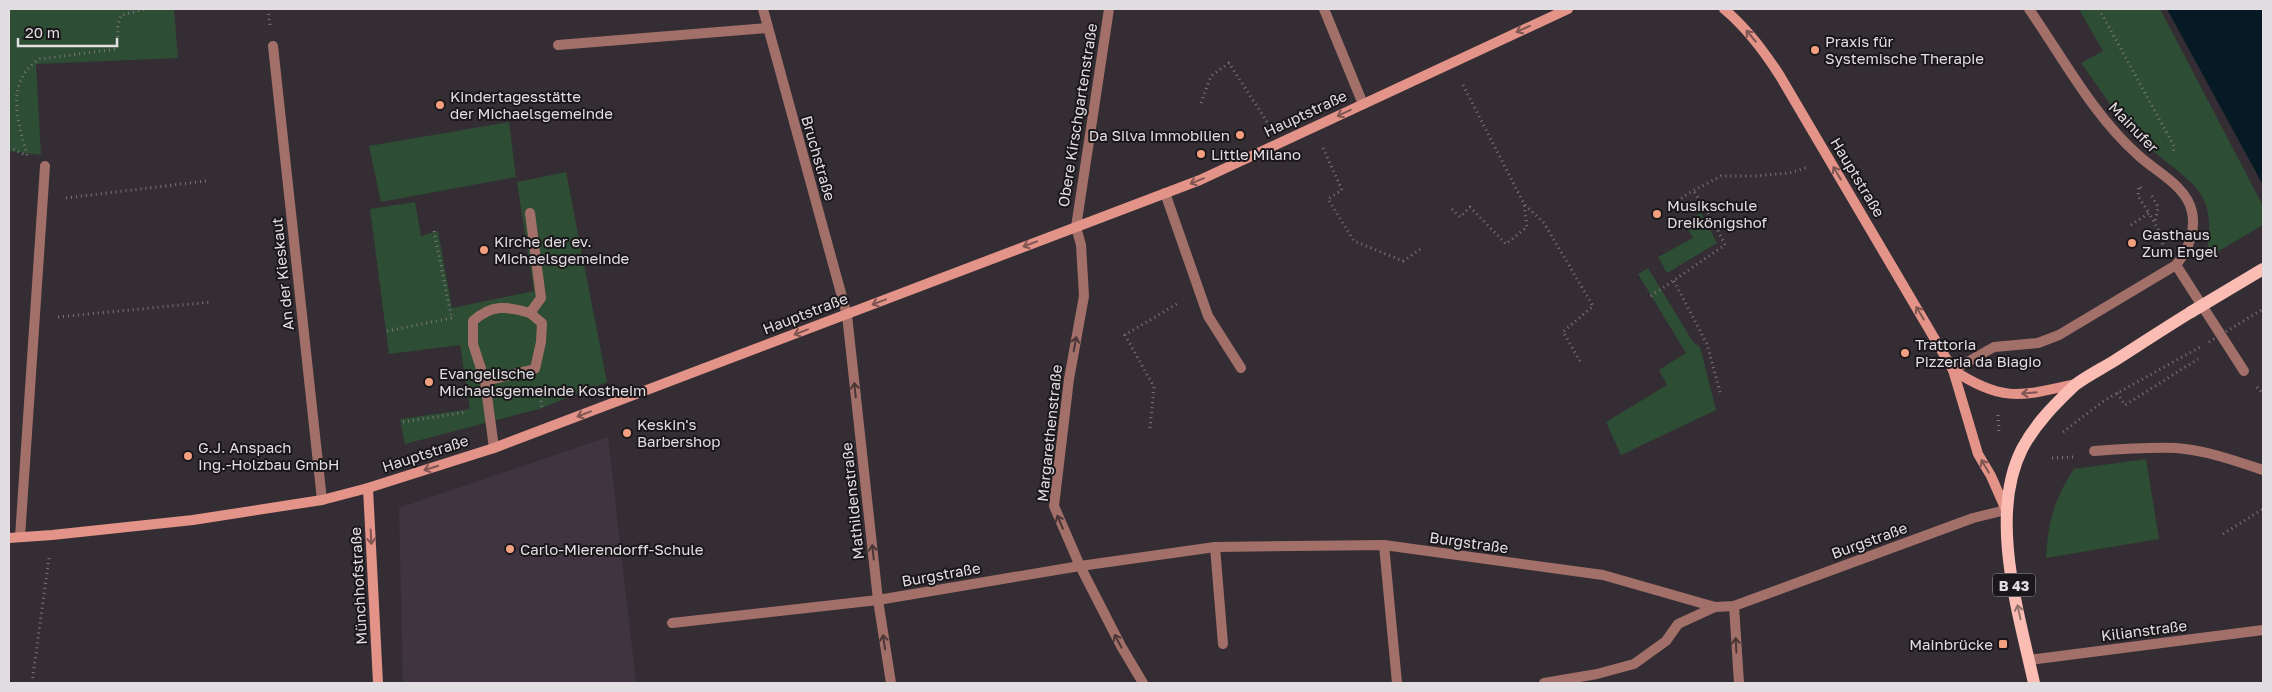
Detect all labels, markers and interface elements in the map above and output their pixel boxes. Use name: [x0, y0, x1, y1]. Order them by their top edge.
scale bar: [18, 15, 116, 47]
street label: Obere Kirschgartenstraße: [1054, 21, 1100, 208]
text: 20 m: [25, 23, 60, 41]
one-way arrow: [1516, 25, 1531, 35]
one-way arrow: [1745, 29, 1757, 42]
place label: Praxis für Systemische Therapie: [1825, 32, 1984, 67]
marker: Praxis für Systemische Therapie: [1809, 44, 1821, 56]
street label: Hauptstraße: [1261, 86, 1350, 140]
place label: Kindertagesstätte der Michaelsgemeinde: [450, 87, 613, 122]
street label: Mainufer: [2105, 98, 2163, 156]
marker: Kindertagesstätte der Michaelsgemeinde: [434, 99, 446, 111]
one-way arrow: [1337, 108, 1352, 118]
street label: Bruchstraße: [798, 113, 840, 203]
place label: Da Silva Immobilien: [1089, 126, 1230, 144]
marker: Da Silva Immobilien: [1234, 129, 1246, 141]
street label: Hauptstraße: [1827, 134, 1889, 220]
place label: Little Milano: [1211, 145, 1301, 163]
marker: Little Milano: [1195, 148, 1207, 160]
one-way arrow: [1832, 167, 1842, 181]
one-way arrow: [1190, 176, 1205, 186]
place label: Musikschule Dreikönigshof: [1667, 196, 1768, 231]
marker: Musikschule Dreikönigshof: [1651, 208, 1663, 220]
street label: An der Kieskaut: [267, 217, 297, 331]
place label: Gasthaus Zum Engel: [2142, 225, 2218, 260]
place label: Kirche der ev. Michaelsgemeinde: [494, 232, 630, 267]
marker: Gasthaus Zum Engel: [2126, 237, 2138, 249]
one-way arrow: [1023, 240, 1039, 249]
marker: Kirche der ev. Michaelsgemeinde: [478, 244, 490, 256]
street label: Hauptstraße: [760, 288, 850, 337]
one-way arrow: [872, 298, 887, 308]
one-way arrow: [1914, 306, 1924, 320]
one-way arrow: [794, 328, 809, 337]
place label: Trattoria Pizzeria da Biagio: [1915, 335, 2041, 370]
one-way arrow: [1071, 337, 1081, 353]
marker: Trattoria Pizzeria da Biagio: [1899, 347, 1911, 359]
street label: Margarethenstraße: [1033, 363, 1065, 502]
place label: Evangelische Michaelsgemeinde Kostheim: [439, 364, 646, 399]
marker: Evangelische Michaelsgemeinde Kostheim: [423, 376, 435, 388]
one-way arrow: [850, 382, 860, 398]
one-way arrow: [2021, 388, 2037, 398]
one-way arrow: [576, 410, 592, 419]
place label: Keskin's Barbershop: [637, 415, 721, 450]
marker: Keskin's Barbershop: [621, 427, 633, 439]
street label: Hauptstraße: [380, 430, 471, 475]
place label: G.J. Anspach Ing.-Holzbau GmbH: [198, 438, 339, 473]
street label: Mathildenstraße: [837, 441, 867, 561]
marker: G.J. Anspach Ing.-Holzbau GmbH: [182, 450, 194, 462]
one-way arrow: [1980, 459, 1990, 473]
one-way arrow: [423, 464, 439, 473]
one-way arrow: [1055, 514, 1064, 529]
street label: Burgstraße: [1829, 518, 1910, 562]
street label: Münchhofstraße: [346, 526, 370, 645]
one-way arrow: [366, 528, 375, 544]
street label: Burgstraße: [1428, 528, 1510, 556]
place label: Carlo-Mierendorff-Schule: [520, 540, 704, 558]
marker: Carlo-Mierendorff-Schule: [504, 543, 516, 555]
one-way arrow: [868, 544, 878, 560]
street label: Burgstraße: [900, 558, 982, 590]
road number: B 43: [1993, 574, 2035, 596]
one-way arrow: [2014, 604, 2023, 620]
street label: Kilianstraße: [2100, 616, 2188, 644]
one-way arrow: [879, 634, 889, 650]
one-way arrow: [1113, 634, 1123, 649]
place label: Mainbrücke: [1909, 635, 1993, 653]
one-way arrow: [1732, 637, 1741, 653]
marker: Mainbrücke: [1997, 638, 2009, 650]

